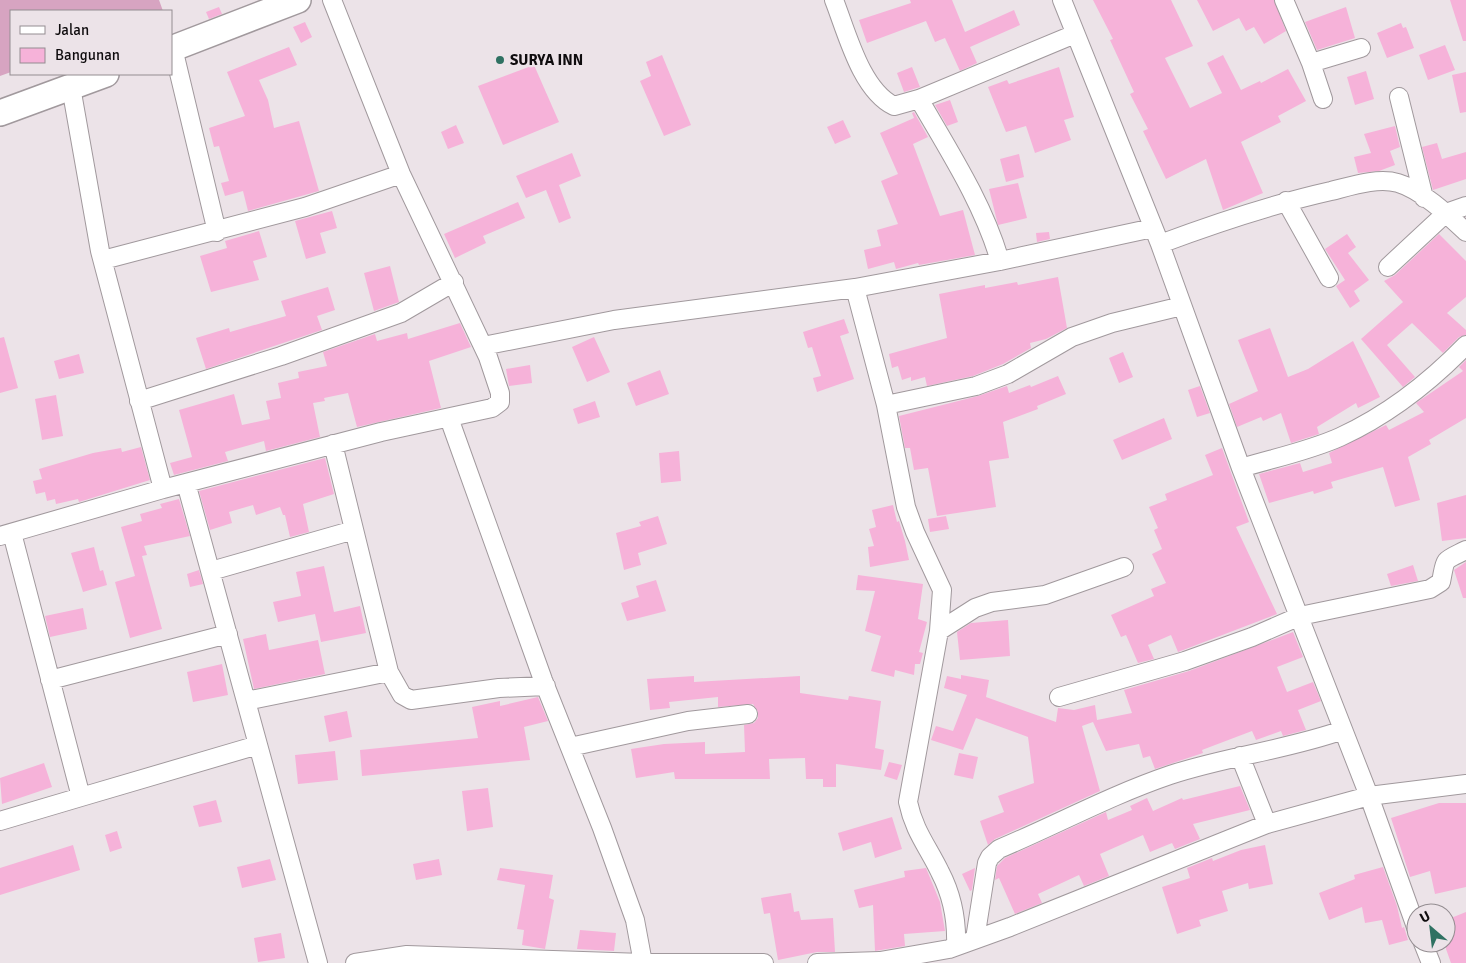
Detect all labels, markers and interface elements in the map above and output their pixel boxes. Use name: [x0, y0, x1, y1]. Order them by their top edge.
legend: [10, 10, 172, 75]
text: Jalan: [55, 21, 89, 39]
text: Bangunan: [55, 46, 120, 64]
place label: SURYA INN: [510, 51, 583, 69]
marker: SURYA INN: [494, 54, 506, 66]
north arrow: [1406, 903, 1456, 953]
text: U: [1417, 907, 1433, 927]

